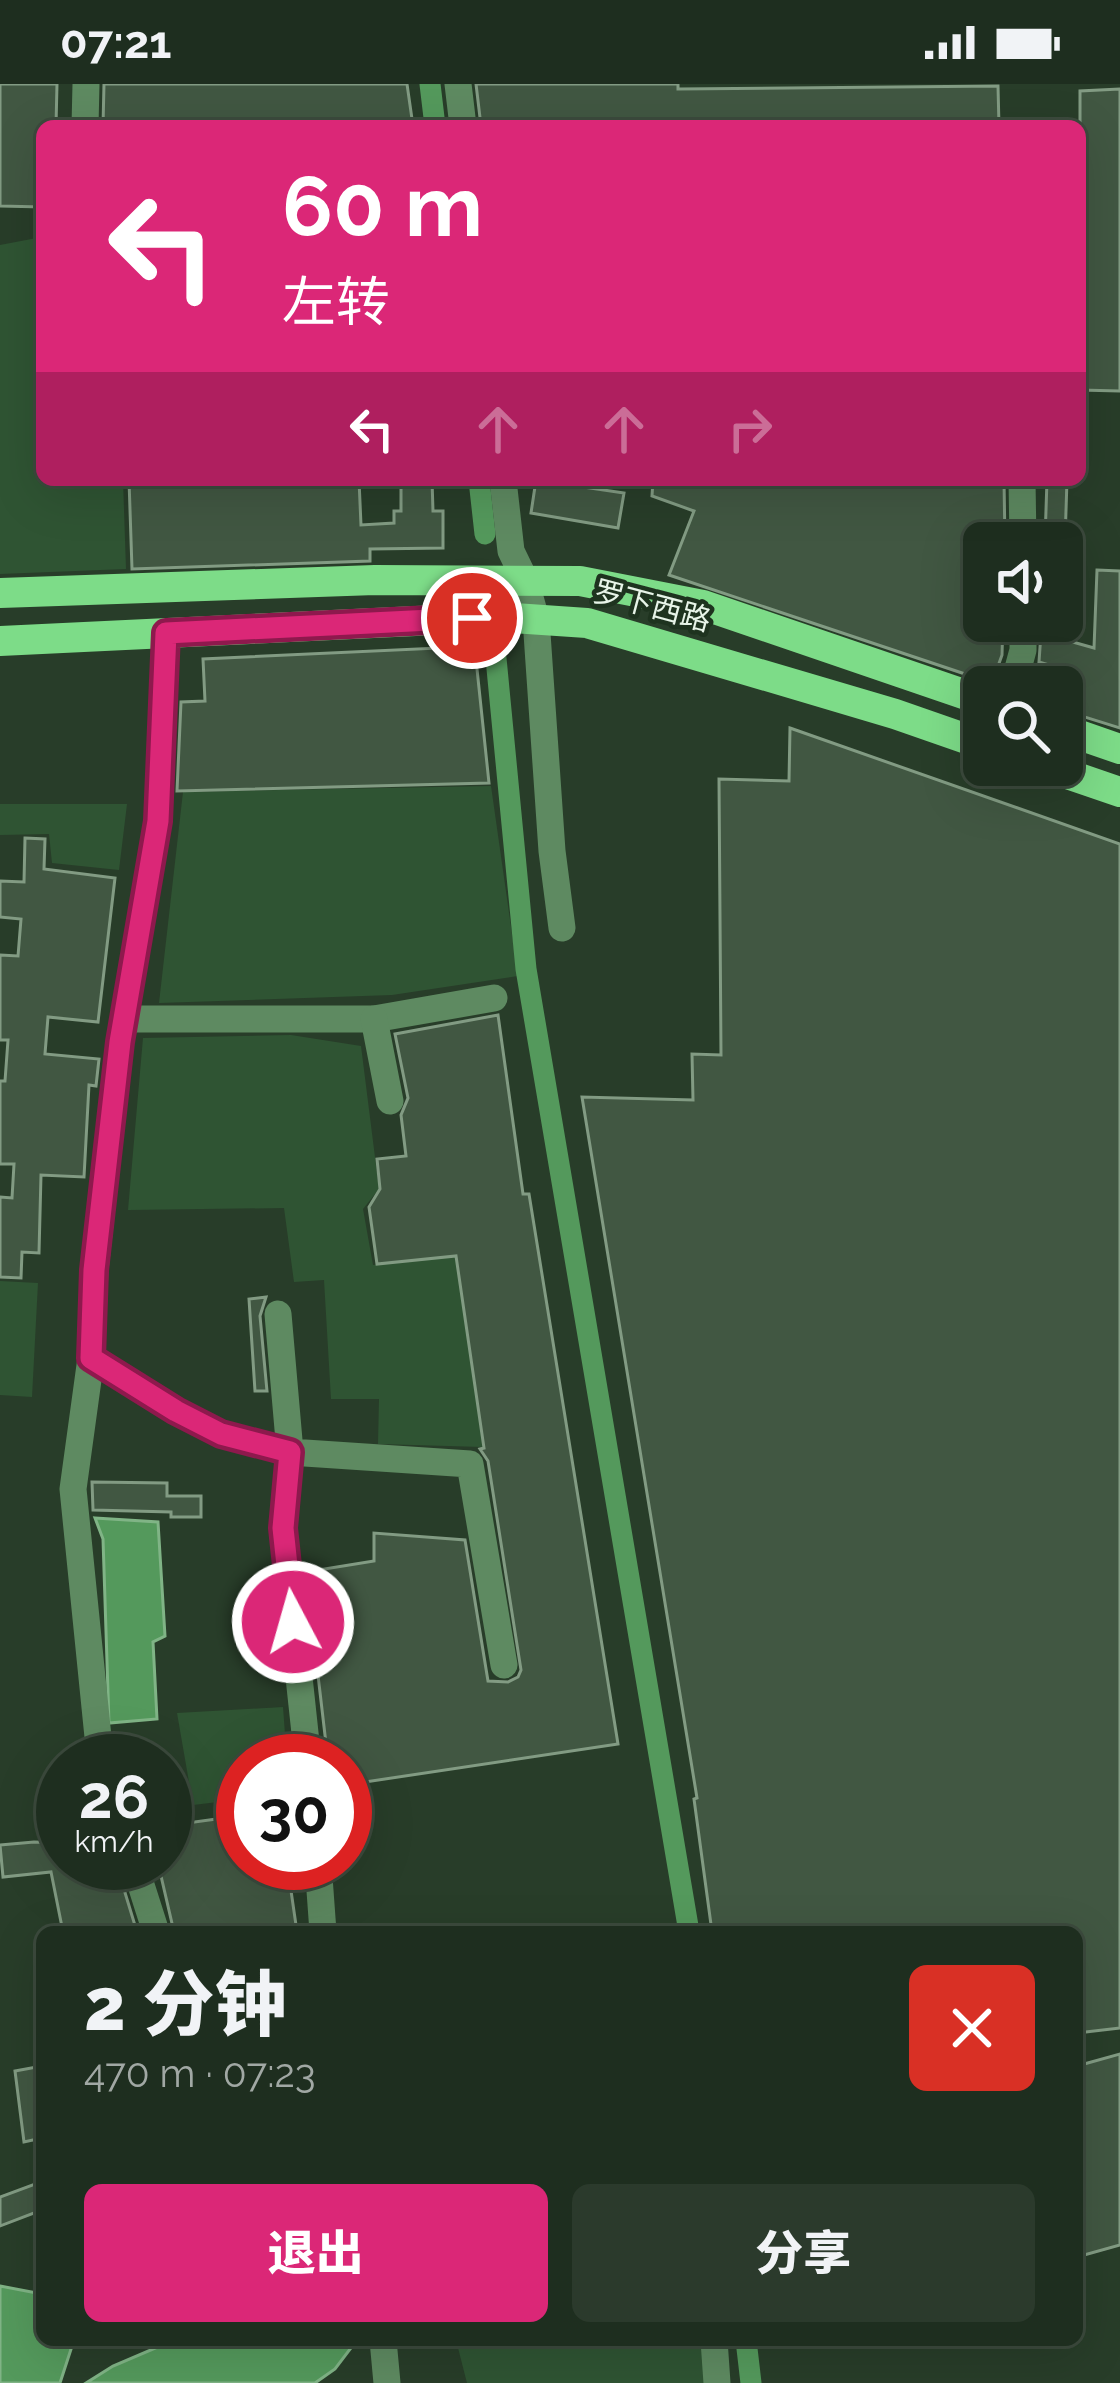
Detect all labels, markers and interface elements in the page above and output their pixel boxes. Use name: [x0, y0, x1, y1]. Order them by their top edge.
text: 07:21: [60, 16, 172, 69]
text: 60 m: [282, 157, 483, 256]
icon: left: [84, 168, 240, 324]
text: 左转: [282, 270, 390, 334]
icon: left: [339, 396, 405, 462]
icon: ahead: [465, 396, 531, 462]
icon: ahead: [591, 396, 657, 462]
icon: right: [717, 396, 783, 462]
map controls: [963, 522, 1083, 786]
button: sound: [963, 522, 1083, 642]
pin: [421, 567, 523, 669]
street label: 罗下西路: [590, 573, 715, 638]
icon: arrive: [439, 585, 505, 651]
button: search: [963, 666, 1083, 786]
position arrow: [230, 1559, 356, 1685]
speed limit sign: 30: [216, 1734, 372, 1890]
text: 26: [79, 1762, 149, 1832]
text: km/h: [74, 1824, 154, 1859]
text: 2 分钟: [84, 1962, 287, 2047]
button: close: [909, 1965, 1035, 2091]
text: 470 m · 07:23: [84, 2050, 316, 2096]
button: 退出: [84, 2184, 548, 2322]
button: 分享: [572, 2184, 1035, 2322]

